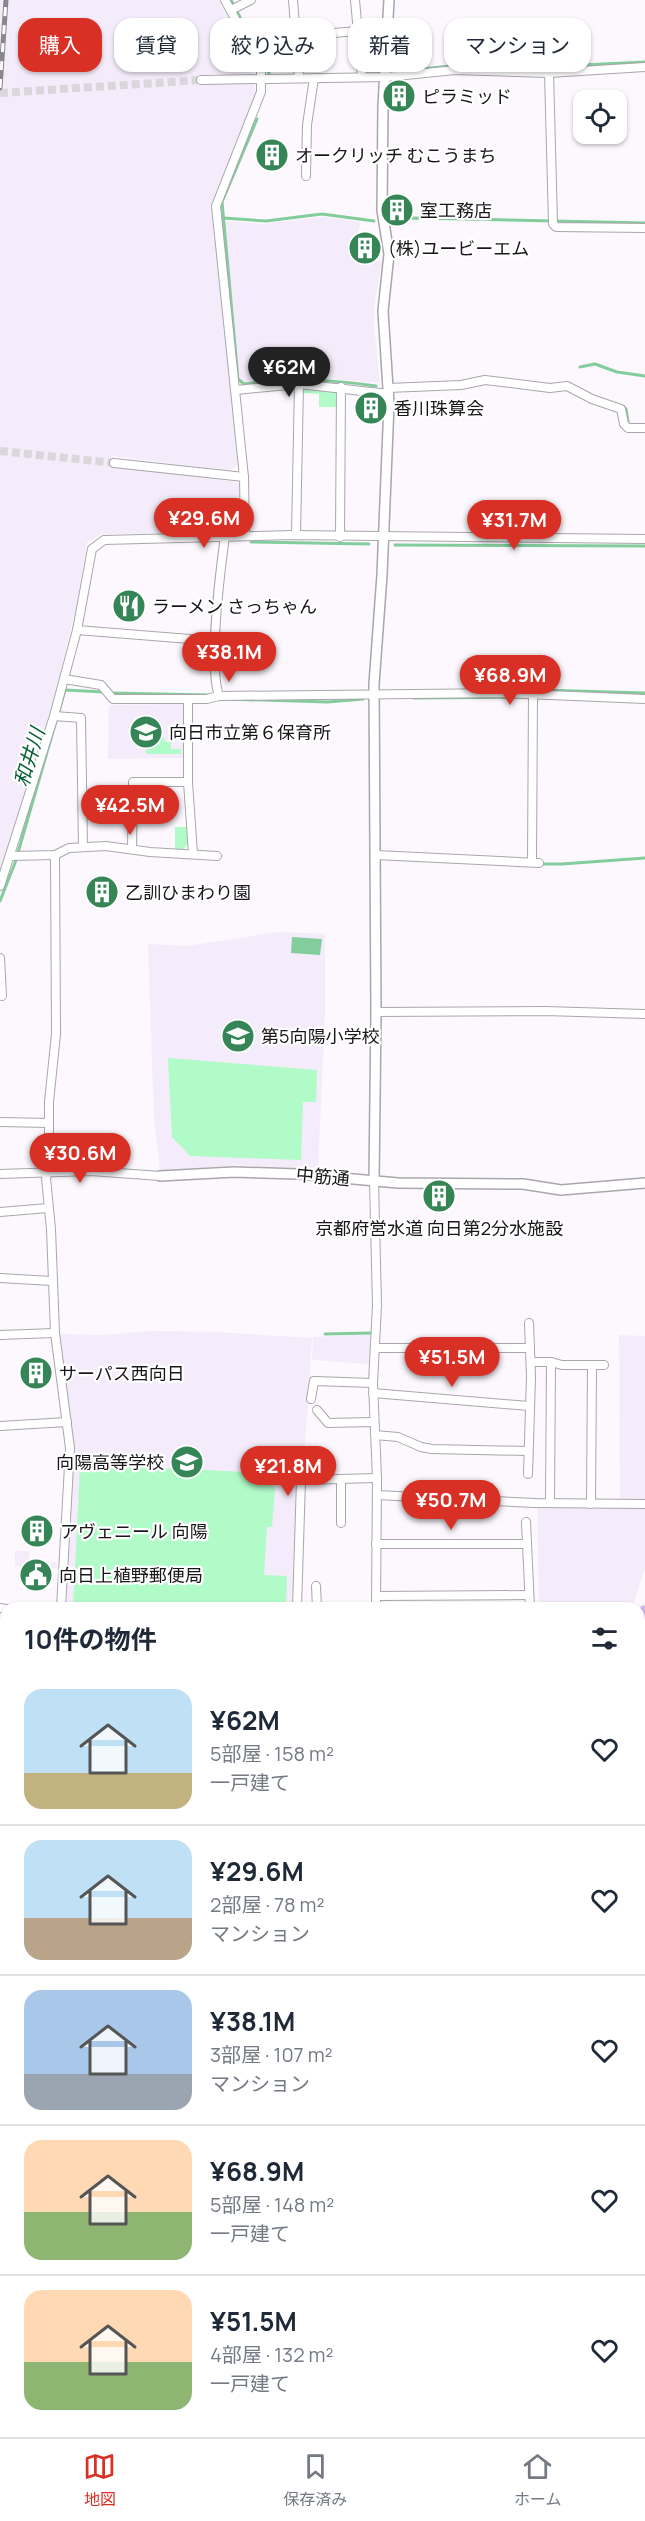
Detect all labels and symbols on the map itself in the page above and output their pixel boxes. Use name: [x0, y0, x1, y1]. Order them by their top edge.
building icon: ピラミッド: [381, 78, 417, 114]
place label: ピラミッド: [422, 84, 512, 108]
building icon: オークリッチ むこうまち: [254, 137, 290, 173]
place label: オークリッチ むこうまち: [295, 143, 497, 167]
building icon: 室工務店: [379, 192, 415, 228]
place label: 室工務店: [420, 198, 492, 222]
building icon: (株)ユービーエム: [347, 230, 383, 266]
place label: (株)ユービーエム: [388, 236, 529, 260]
pin: ¥62M: [253, 347, 325, 398]
building icon: 香川珠算会: [353, 390, 389, 426]
place label: 香川珠算会: [394, 396, 484, 420]
pin: ¥29.6M: [155, 498, 253, 549]
pin: ¥31.7M: [465, 500, 563, 551]
restaurant icon: ラーメン さっちゃん: [111, 588, 147, 624]
place label: ラーメン さっちゃん: [152, 594, 317, 618]
pin: ¥38.1M: [180, 632, 278, 683]
pin: ¥68.9M: [461, 655, 559, 706]
school or university icon: 向日市立第６保育所: [128, 714, 164, 750]
place label: 向日市立第６保育所: [169, 720, 331, 744]
water label: 和井川: [7, 722, 51, 790]
pin: ¥42.5M: [81, 785, 179, 836]
building icon: 乙訓ひまわり園: [84, 874, 120, 910]
place label: 乙訓ひまわり園: [125, 880, 251, 904]
school or university icon: 第5向陽小学校: [220, 1018, 256, 1054]
place label: 第5向陽小学校: [261, 1024, 379, 1048]
pin: ¥30.6M: [31, 1133, 129, 1184]
street label: 中筋通: [295, 1162, 351, 1190]
building icon: 京都府営水道 向日第2分水施設: [421, 1178, 457, 1214]
place label: 京都府営水道 向日第2分水施設: [315, 1216, 563, 1240]
pin: ¥51.5M: [403, 1337, 501, 1388]
building icon: サーパス西向日: [18, 1355, 54, 1391]
place label: サーパス西向日: [59, 1361, 185, 1385]
school or university icon: 向陽高等学校: [169, 1444, 205, 1480]
pin: ¥21.8M: [239, 1446, 337, 1497]
place label: 向陽高等学校: [56, 1450, 164, 1474]
pin: ¥50.7M: [402, 1480, 500, 1531]
building icon: アヴェニール 向陽: [19, 1513, 55, 1549]
place label: アヴェニール 向陽: [60, 1519, 208, 1543]
public building icon: 向日上植野郵便局: [18, 1557, 54, 1593]
place label: 向日上植野郵便局: [59, 1563, 203, 1587]

